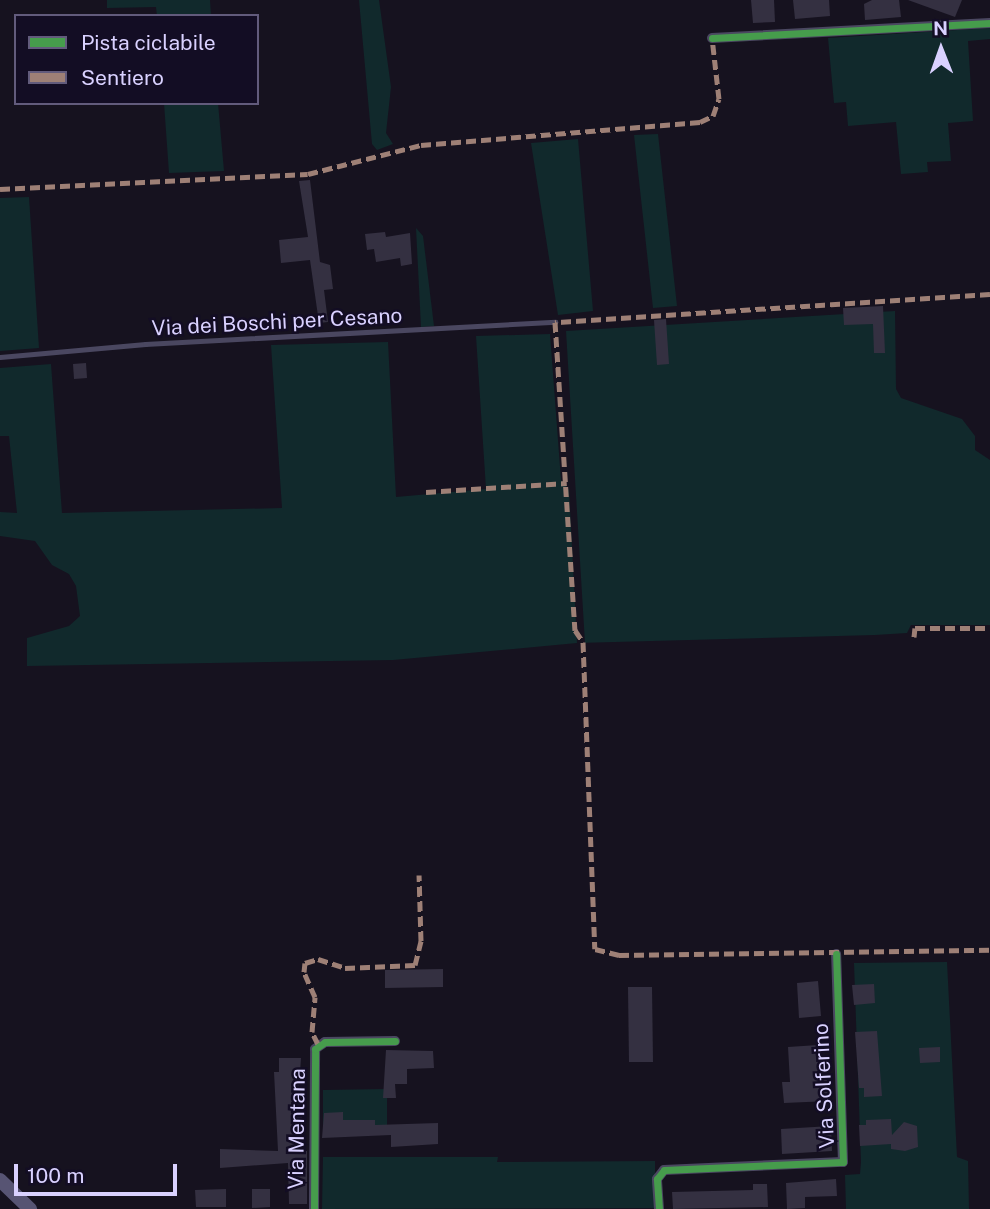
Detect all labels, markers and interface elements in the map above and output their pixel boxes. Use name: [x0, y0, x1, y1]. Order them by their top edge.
legend: [14, 14, 259, 105]
north arrow: [906, 14, 976, 84]
text: N: [933, 17, 948, 39]
text: Pista ciclabile: [81, 30, 216, 55]
text: Sentiero: [81, 65, 164, 90]
street label: Via dei Boschi per Cesano: [151, 303, 403, 341]
street label: Via Solferino: [808, 1023, 840, 1149]
street label: Via Mentana: [283, 1068, 311, 1190]
scale bar: [18, 1150, 180, 1194]
text: 100 m: [27, 1163, 84, 1188]

